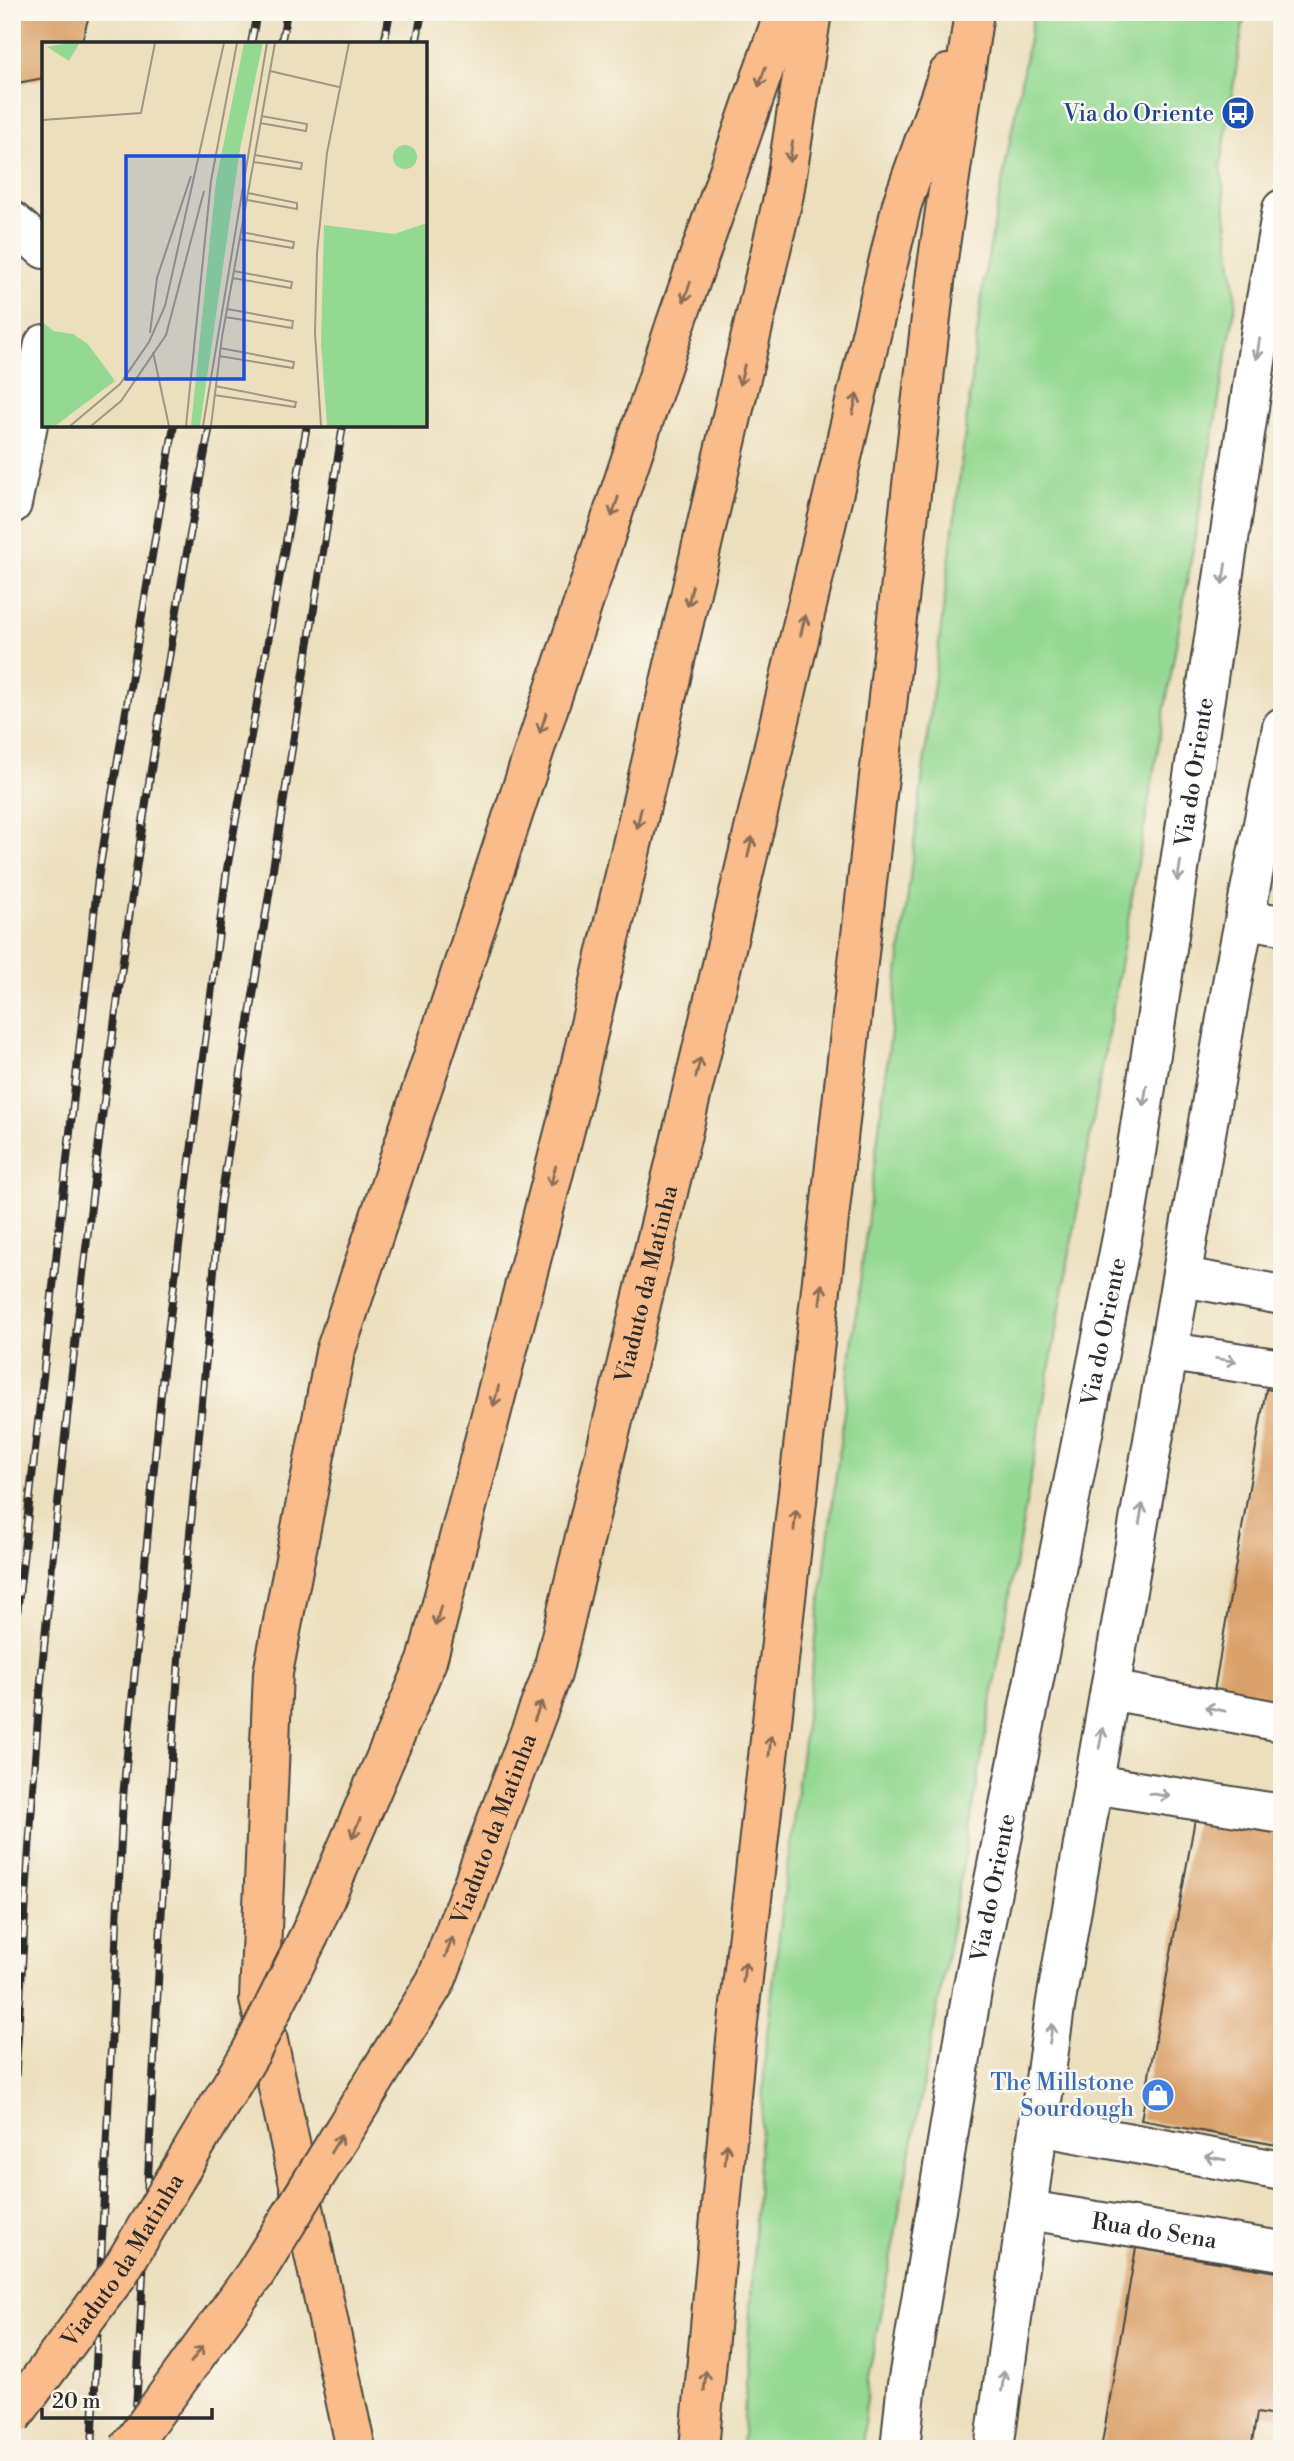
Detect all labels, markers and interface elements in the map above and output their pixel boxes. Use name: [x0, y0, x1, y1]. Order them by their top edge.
inset map: [42, 42, 427, 427]
one-way arrow: [755, 65, 767, 87]
bus stop icon: Via do Oriente: [1219, 94, 1257, 132]
place label: Via do Oriente: [1062, 100, 1214, 128]
one-way arrow: [784, 140, 797, 163]
one-way arrow: [680, 280, 692, 302]
one-way arrow: [1251, 337, 1264, 360]
one-way arrow: [735, 363, 748, 385]
one-way arrow: [849, 393, 862, 416]
one-way arrow: [608, 496, 620, 518]
one-way arrow: [1217, 562, 1230, 585]
one-way arrow: [683, 584, 697, 607]
one-way arrow: [796, 614, 810, 637]
street label: Via do Oriente: [1169, 696, 1220, 850]
one-way arrow: [536, 712, 548, 734]
one-way arrow: [631, 806, 644, 828]
one-way arrow: [745, 836, 758, 858]
one-way arrow: [1172, 860, 1185, 882]
one-way arrow: [692, 1057, 705, 1080]
one-way arrow: [1138, 1084, 1151, 1107]
one-way arrow: [546, 1164, 559, 1187]
street label: Viaduto da Matinha: [609, 1182, 684, 1387]
street label: Via do Oriente: [1076, 1255, 1133, 1410]
one-way arrow: [814, 1283, 827, 1306]
one-way arrow: [1214, 1354, 1237, 1367]
one-way arrow: [489, 1384, 502, 1407]
one-way arrow: [1135, 1503, 1148, 1526]
one-way arrow: [789, 1509, 802, 1532]
one-way arrow: [431, 1605, 444, 1627]
one-way arrow: [533, 1701, 545, 1723]
one-way arrow: [1204, 1702, 1227, 1716]
one-way arrow: [1095, 1727, 1108, 1750]
street label: Viaduto da Matinha: [445, 1729, 543, 1930]
one-way arrow: [763, 1735, 776, 1758]
one-way arrow: [1148, 1788, 1171, 1801]
street label: Via do Oriente: [965, 1811, 1022, 1966]
one-way arrow: [348, 1816, 361, 1838]
one-way arrow: [443, 1937, 456, 1959]
one-way arrow: [738, 1961, 751, 1984]
one-way arrow: [1045, 2024, 1058, 2046]
place label: The Millstone Sourdough: [990, 2069, 1134, 2123]
shop icon: The Millstone Sourdough: [1139, 2076, 1177, 2114]
one-way arrow: [329, 2134, 343, 2154]
one-way arrow: [720, 2143, 733, 2166]
one-way arrow: [1204, 2151, 1227, 2164]
street label: Viaduto da Matinha: [55, 2168, 190, 2354]
street label: Rua do Sena: [1090, 2207, 1219, 2255]
one-way arrow: [190, 2345, 204, 2364]
one-way arrow: [699, 2370, 712, 2393]
one-way arrow: [997, 2370, 1010, 2393]
scale bar: [42, 2377, 212, 2421]
text: 20 m: [52, 2389, 101, 2415]

